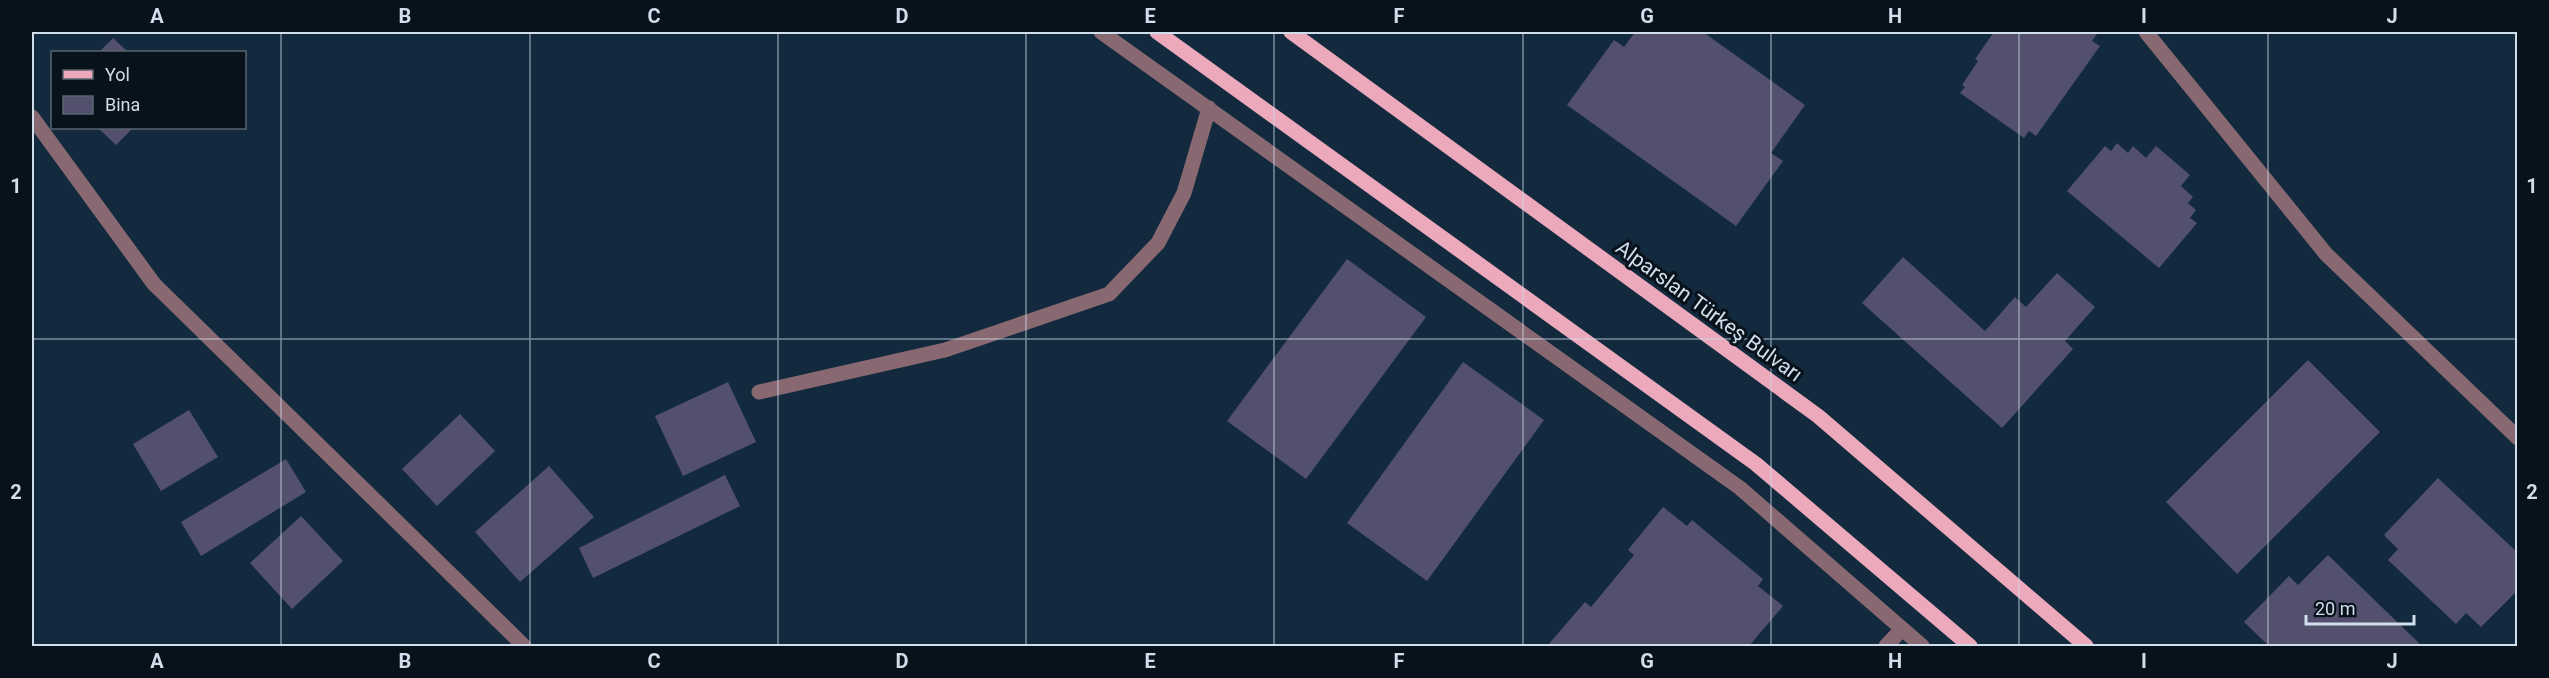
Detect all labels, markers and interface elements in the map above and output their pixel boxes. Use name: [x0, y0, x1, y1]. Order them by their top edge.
text: A: [150, 4, 164, 28]
text: B: [399, 4, 411, 28]
text: C: [647, 4, 661, 28]
text: D: [896, 4, 909, 28]
text: E: [1144, 4, 1156, 28]
text: F: [1394, 4, 1405, 28]
text: G: [1640, 4, 1654, 28]
text: H: [1888, 4, 1902, 28]
text: I: [2141, 4, 2147, 28]
text: J: [2386, 4, 2398, 28]
legend: [51, 51, 246, 129]
text: Yol: [105, 64, 130, 85]
text: Bina: [105, 94, 140, 115]
text: 1: [10, 174, 22, 198]
text: 1: [2526, 174, 2538, 198]
street label: Alparslan Türkeş Bulvarı: [1611, 235, 1807, 387]
text: 2: [10, 480, 22, 504]
text: 2: [2526, 480, 2538, 504]
scale bar: [2306, 588, 2414, 626]
text: 20 m: [2315, 598, 2355, 619]
text: A: [150, 649, 164, 673]
text: B: [399, 649, 411, 673]
text: C: [647, 649, 661, 673]
text: D: [896, 649, 909, 673]
text: E: [1144, 649, 1156, 673]
text: F: [1394, 649, 1405, 673]
text: G: [1640, 649, 1654, 673]
text: H: [1888, 649, 1902, 673]
text: I: [2141, 649, 2147, 673]
text: J: [2386, 649, 2398, 673]

